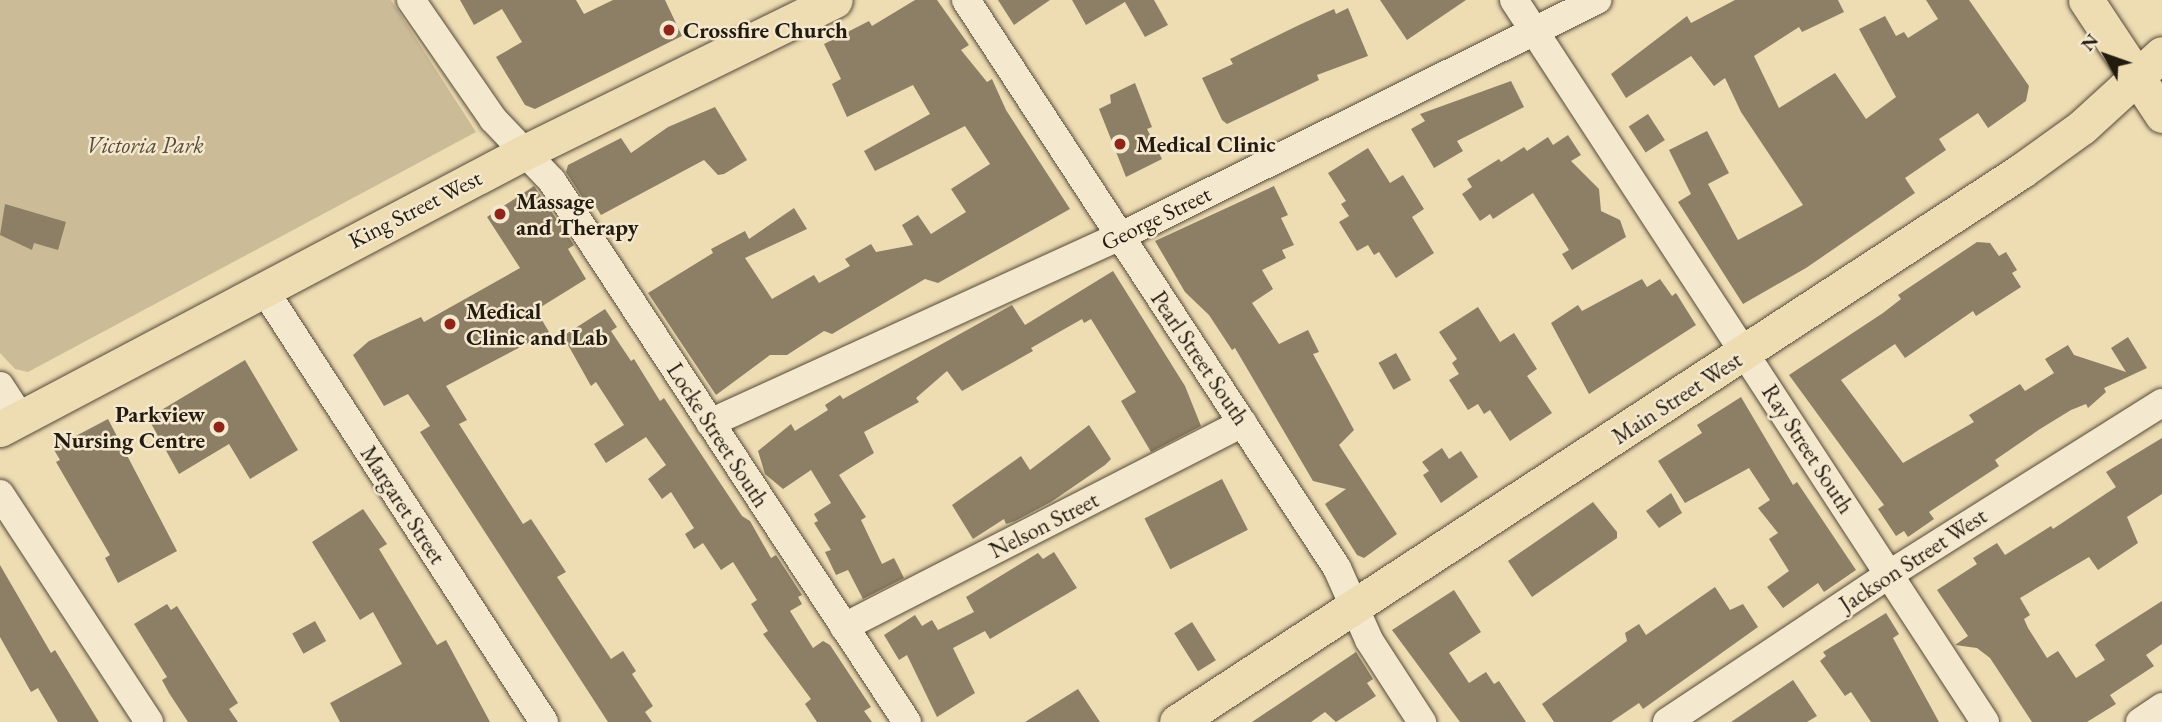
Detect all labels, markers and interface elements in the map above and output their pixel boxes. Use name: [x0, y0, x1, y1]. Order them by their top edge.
place label: Crossfire Church: [683, 16, 848, 44]
north arrow: [2071, 21, 2141, 91]
marker: Crossfire Church: [661, 22, 677, 38]
text: N: [2075, 28, 2104, 56]
place label: Medical Clinic: [1136, 130, 1276, 158]
park label: Victoria Park: [86, 131, 204, 159]
marker: Medical Clinic: [1110, 134, 1130, 154]
street label: King Street West: [344, 164, 486, 254]
street label: George Street: [1097, 180, 1215, 256]
place label: Massage and Therapy: [516, 187, 639, 241]
marker: Massage and Therapy: [490, 204, 510, 224]
street label: Pearl Street South: [1145, 286, 1255, 430]
place label: Medical Clinic and Lab: [466, 297, 608, 351]
marker: Medical Clinic and Lab: [440, 314, 460, 334]
street label: Main Street West: [1607, 346, 1747, 450]
street label: Locke Street South: [661, 357, 775, 513]
street label: Ray Street South: [1756, 379, 1860, 519]
place label: Parkview Nursing Centre: [53, 400, 205, 454]
marker: Parkview Nursing Centre: [211, 419, 227, 435]
street label: Margaret Street: [355, 441, 451, 569]
street label: Nelson Street: [985, 486, 1103, 564]
street label: Jackson Street West: [1834, 502, 1992, 618]

